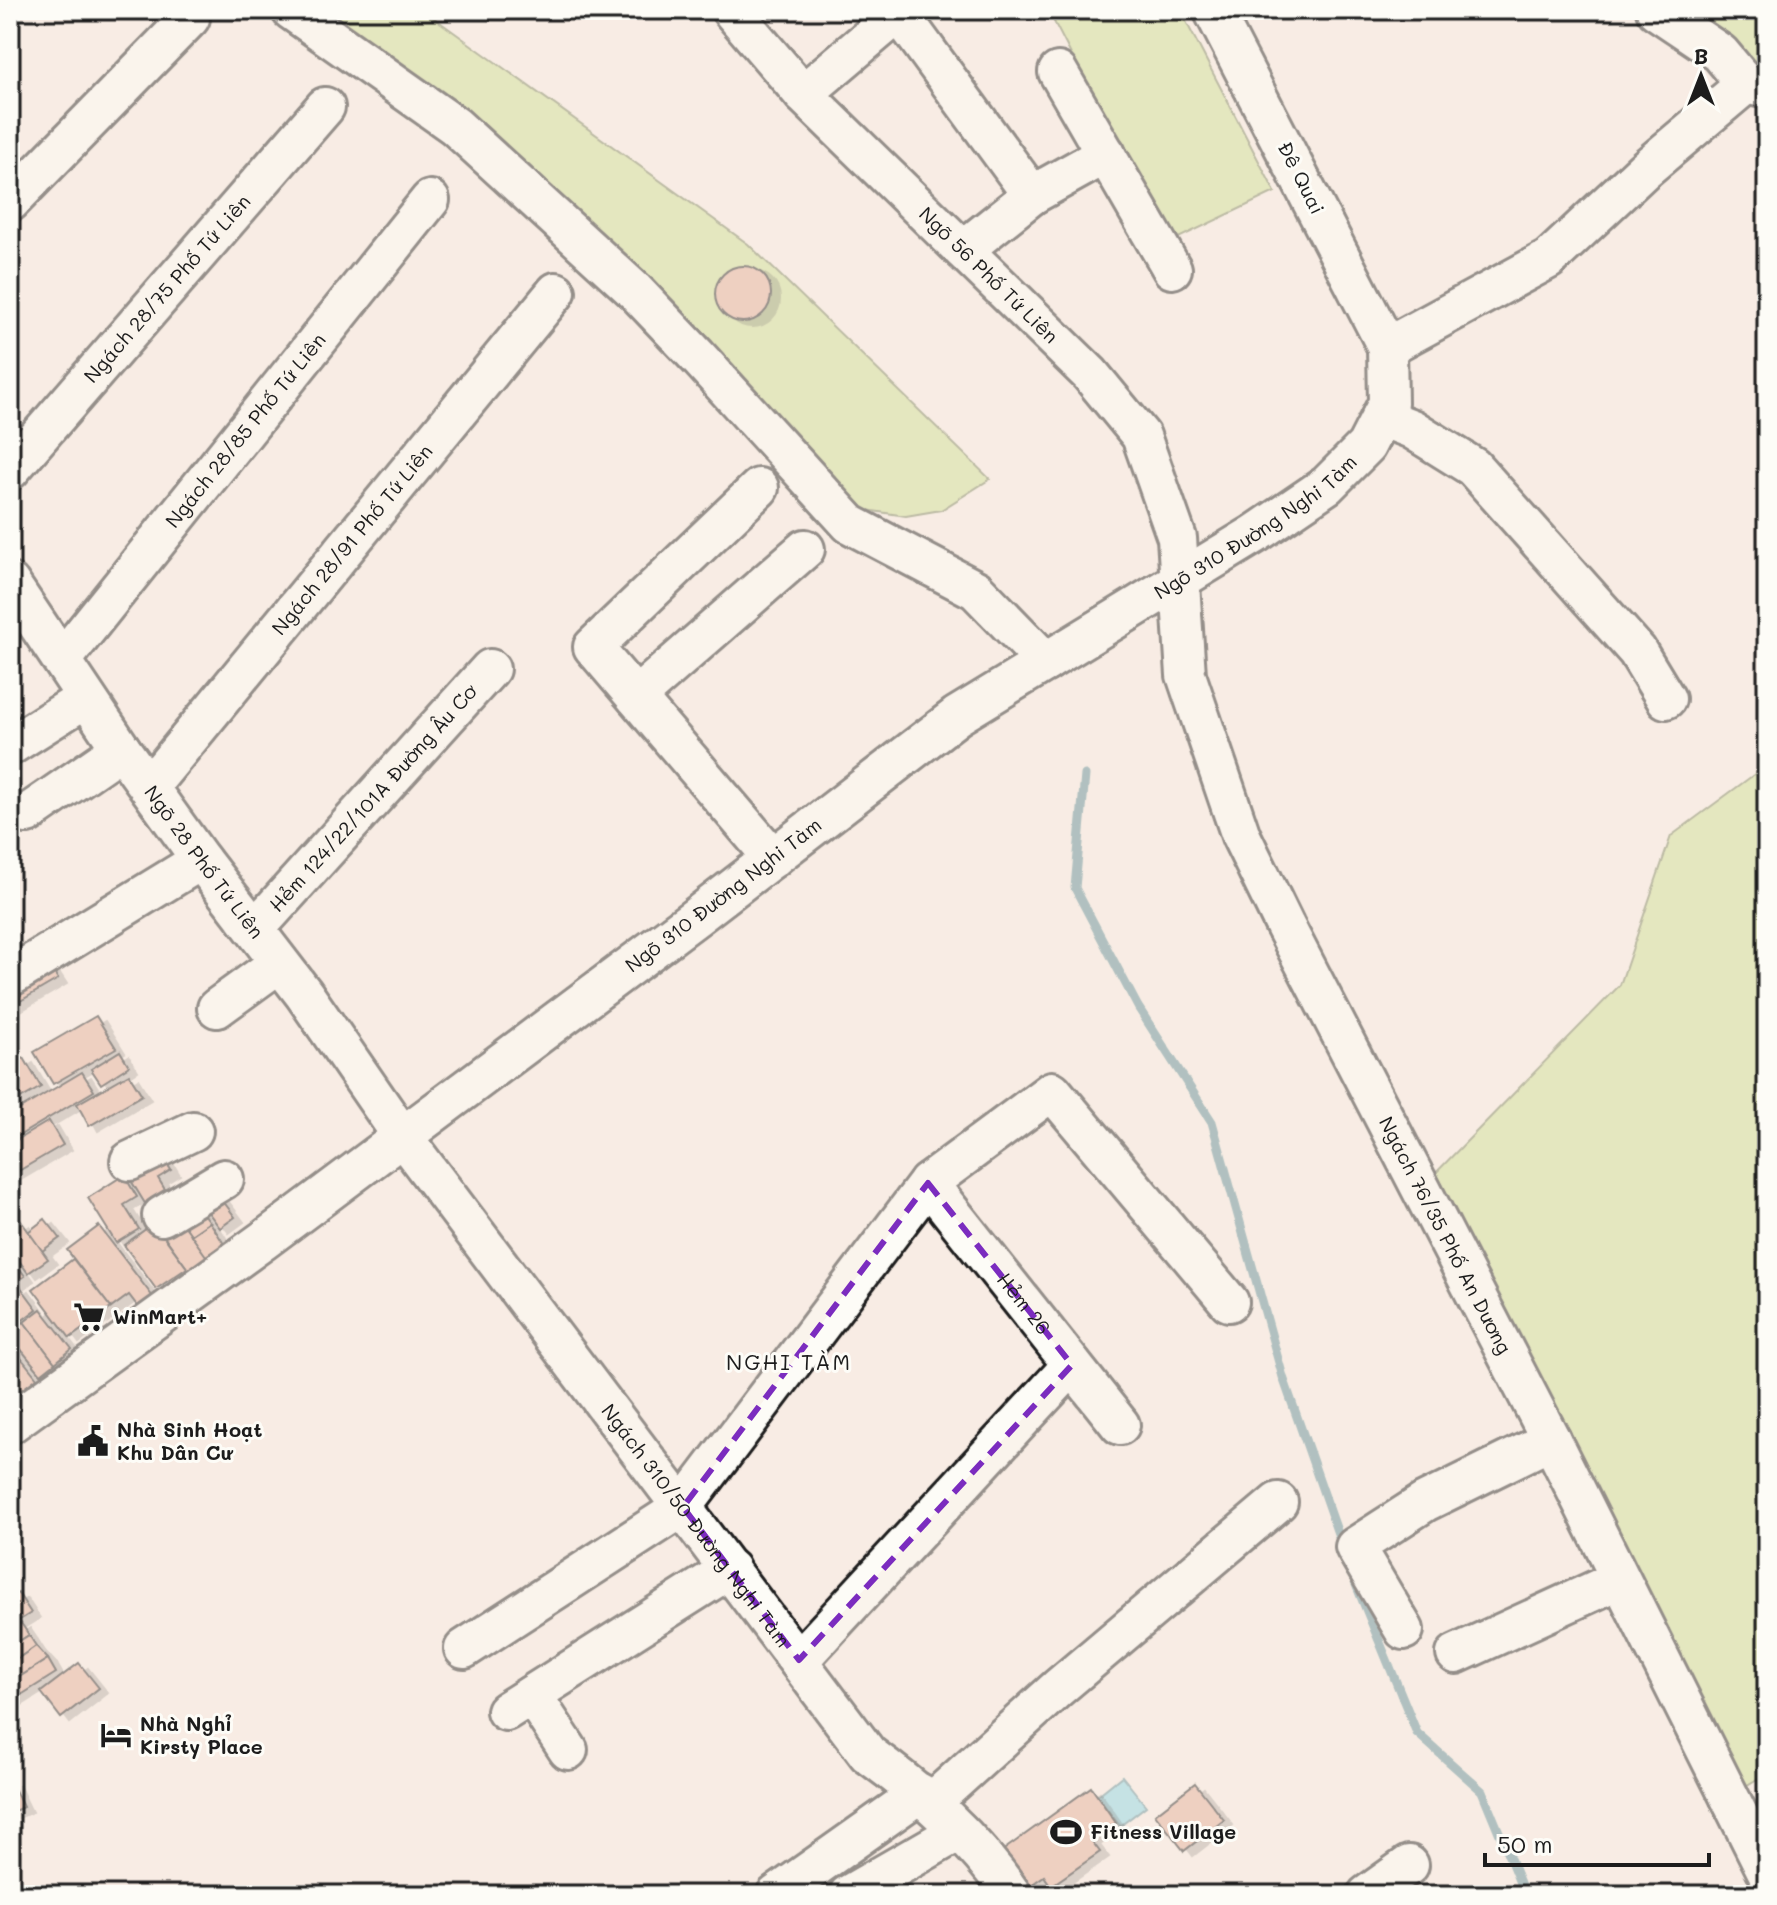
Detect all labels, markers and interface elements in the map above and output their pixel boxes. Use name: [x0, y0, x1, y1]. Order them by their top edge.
north arrow: [1661, 36, 1741, 116]
text: B: [1694, 41, 1708, 70]
street label: Đê Quai: [1273, 137, 1331, 218]
street label: Ngách 28/75 Phố Tứ Liên: [78, 188, 256, 388]
street label: Ngõ 56 Phố Tứ Liên: [914, 200, 1065, 348]
street label: Ngách 28/85 Phố Tứ Liên: [159, 327, 331, 533]
street label: Ngách 28/91 Phố Tứ Liên: [265, 438, 438, 640]
street label: Ngõ 310 Đường Nghi Tàm: [1149, 449, 1362, 605]
street label: Hẻm 124/22/101A Đường Âu Cơ: [263, 678, 482, 917]
street label: Ngõ 28 Phố Tứ Liên: [139, 780, 271, 943]
street label: Ngõ 310 Đường Nghi Tàm: [619, 811, 826, 977]
street label: Ngách 76/35 Phố An Dương: [1374, 1112, 1518, 1358]
street label: Hẻm 26: [992, 1267, 1057, 1339]
supermarket icon: WinMart+: [72, 1300, 106, 1334]
place label: WinMart+: [113, 1303, 207, 1329]
district label: NGHI TÀM: [726, 1347, 852, 1376]
street label: Ngách 310/50 Đường Nghi Tàm: [596, 1398, 797, 1652]
place label: Nhà Sinh Hoạt Khu Dân Cư: [117, 1416, 262, 1465]
public building icon: Nhà Sinh Hoạt Khu Dân Cư: [76, 1424, 110, 1458]
place label: Nhà Nghỉ Kirsty Place: [140, 1710, 263, 1759]
hotel icon: Nhà Nghỉ Kirsty Place: [99, 1718, 133, 1752]
sports icon: Fitness Village: [1049, 1815, 1083, 1849]
scale bar: [1485, 1817, 1709, 1867]
place label: Fitness Village: [1090, 1818, 1236, 1844]
text: 50 m: [1497, 1828, 1553, 1859]

